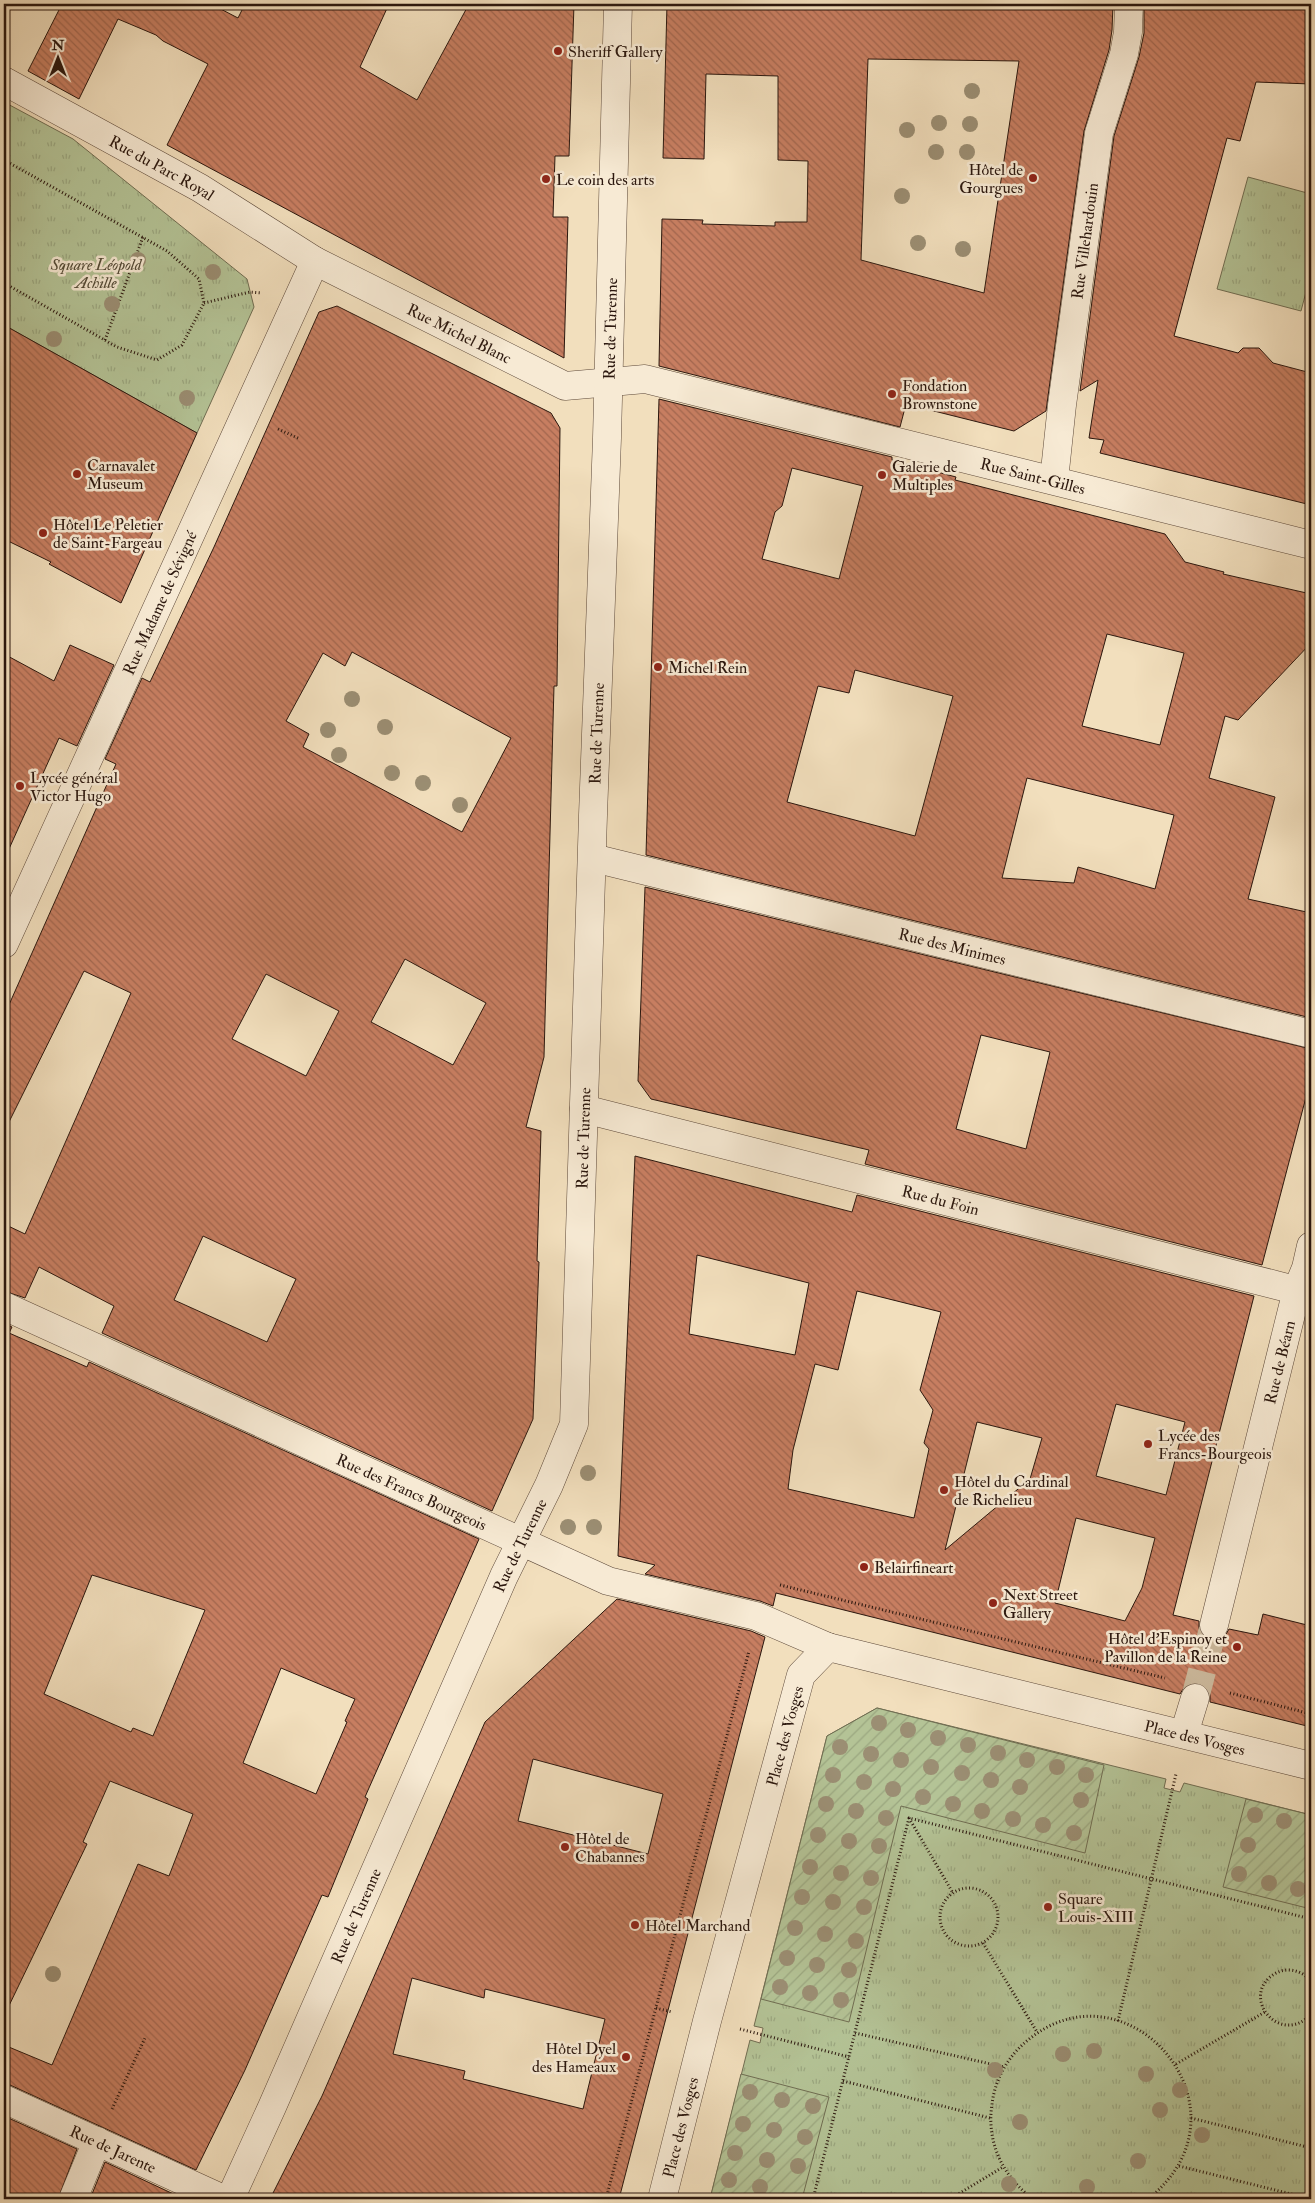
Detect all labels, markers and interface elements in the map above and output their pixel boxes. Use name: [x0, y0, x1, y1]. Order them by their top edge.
north arrow: [32, 32, 82, 82]
text: N: [51, 37, 65, 54]
place label: Sheriff Gallery: [568, 42, 664, 62]
marker: Sheriff Gallery: [552, 45, 564, 57]
street label: Rue du Parc Royal: [105, 131, 218, 205]
place label: Hôtel de Gourgues: [959, 160, 1023, 198]
place label: Le coin des arts: [556, 170, 654, 190]
marker: Hôtel de Gourgues: [1027, 172, 1039, 184]
marker: Le coin des arts: [540, 173, 552, 185]
street label: Rue Villehardouin: [1067, 182, 1103, 301]
park label: Square Léopold Achille: [50, 255, 143, 293]
street label: Rue de Turenne: [599, 277, 622, 380]
street label: Rue Michel Blanc: [403, 300, 515, 369]
place label: Fondation Brownstone: [902, 376, 978, 414]
marker: Fondation Brownstone: [886, 388, 898, 400]
street label: Rue Saint-Gilles: [978, 454, 1087, 499]
place label: Carnavalet Museum: [87, 456, 155, 494]
place label: Galerie de Multiples: [892, 457, 958, 496]
marker: Carnavalet Museum: [71, 468, 83, 480]
marker: Galerie de Multiples: [876, 469, 888, 481]
place label: Hôtel Le Peletier de Saint-Fargeau: [53, 515, 163, 553]
marker: Hôtel Le Peletier de Saint-Fargeau: [37, 527, 49, 539]
street label: Rue Madame de Sévigné: [119, 528, 202, 678]
place label: Michel Rein: [668, 658, 747, 678]
marker: Michel Rein: [652, 661, 664, 673]
street label: Rue de Turenne: [585, 682, 609, 785]
place label: Lycée général Victor Hugo: [30, 768, 118, 806]
marker: Lycée général Victor Hugo: [14, 780, 26, 792]
street label: Rue des Minimes: [896, 924, 1008, 970]
street label: Rue de Turenne: [572, 1087, 596, 1189]
street label: Rue du Foin: [900, 1181, 981, 1220]
street label: Rue de Béarn: [1260, 1318, 1300, 1406]
place label: Lycée des Francs-Bourgeois: [1158, 1426, 1271, 1464]
marker: Lycée des Francs-Bourgeois: [1142, 1438, 1154, 1450]
street label: Rue des Francs Bourgeois: [333, 1450, 490, 1535]
place label: Hôtel du Cardinal de Richelieu: [954, 1472, 1069, 1510]
marker: Hôtel du Cardinal de Richelieu: [938, 1484, 950, 1496]
street label: Rue de Turenne: [489, 1495, 552, 1596]
place label: Belairfineart: [874, 1558, 954, 1578]
marker: Belairfineart: [858, 1561, 870, 1573]
place label: Next Street Gallery: [1003, 1585, 1078, 1623]
marker: Next Street Gallery: [987, 1597, 999, 1609]
place label: Hôtel d'Espinoy et Pavillon de la Reine: [1104, 1629, 1227, 1667]
marker: Hôtel d'Espinoy et Pavillon de la Reine: [1231, 1641, 1243, 1653]
street label: Place des Vosges: [762, 1684, 809, 1789]
street label: Place des Vosges: [1142, 1716, 1247, 1760]
place label: Hôtel de Chabannes: [575, 1829, 645, 1867]
marker: Hôtel de Chabannes: [559, 1841, 571, 1853]
street label: Rue de Turenne: [327, 1865, 386, 1967]
place label: Square Louis-XIII: [1058, 1889, 1134, 1927]
marker: Square Louis-XIII: [1042, 1901, 1054, 1913]
place label: Hôtel Marchand: [645, 1916, 750, 1936]
marker: Hôtel Marchand: [629, 1919, 641, 1931]
place label: Hôtel Dyel des Hameaux: [532, 2039, 616, 2077]
marker: Hôtel Dyel des Hameaux: [620, 2051, 632, 2063]
street label: Place des Vosges: [659, 2075, 703, 2180]
street label: Rue de Jarente: [66, 2121, 159, 2178]

